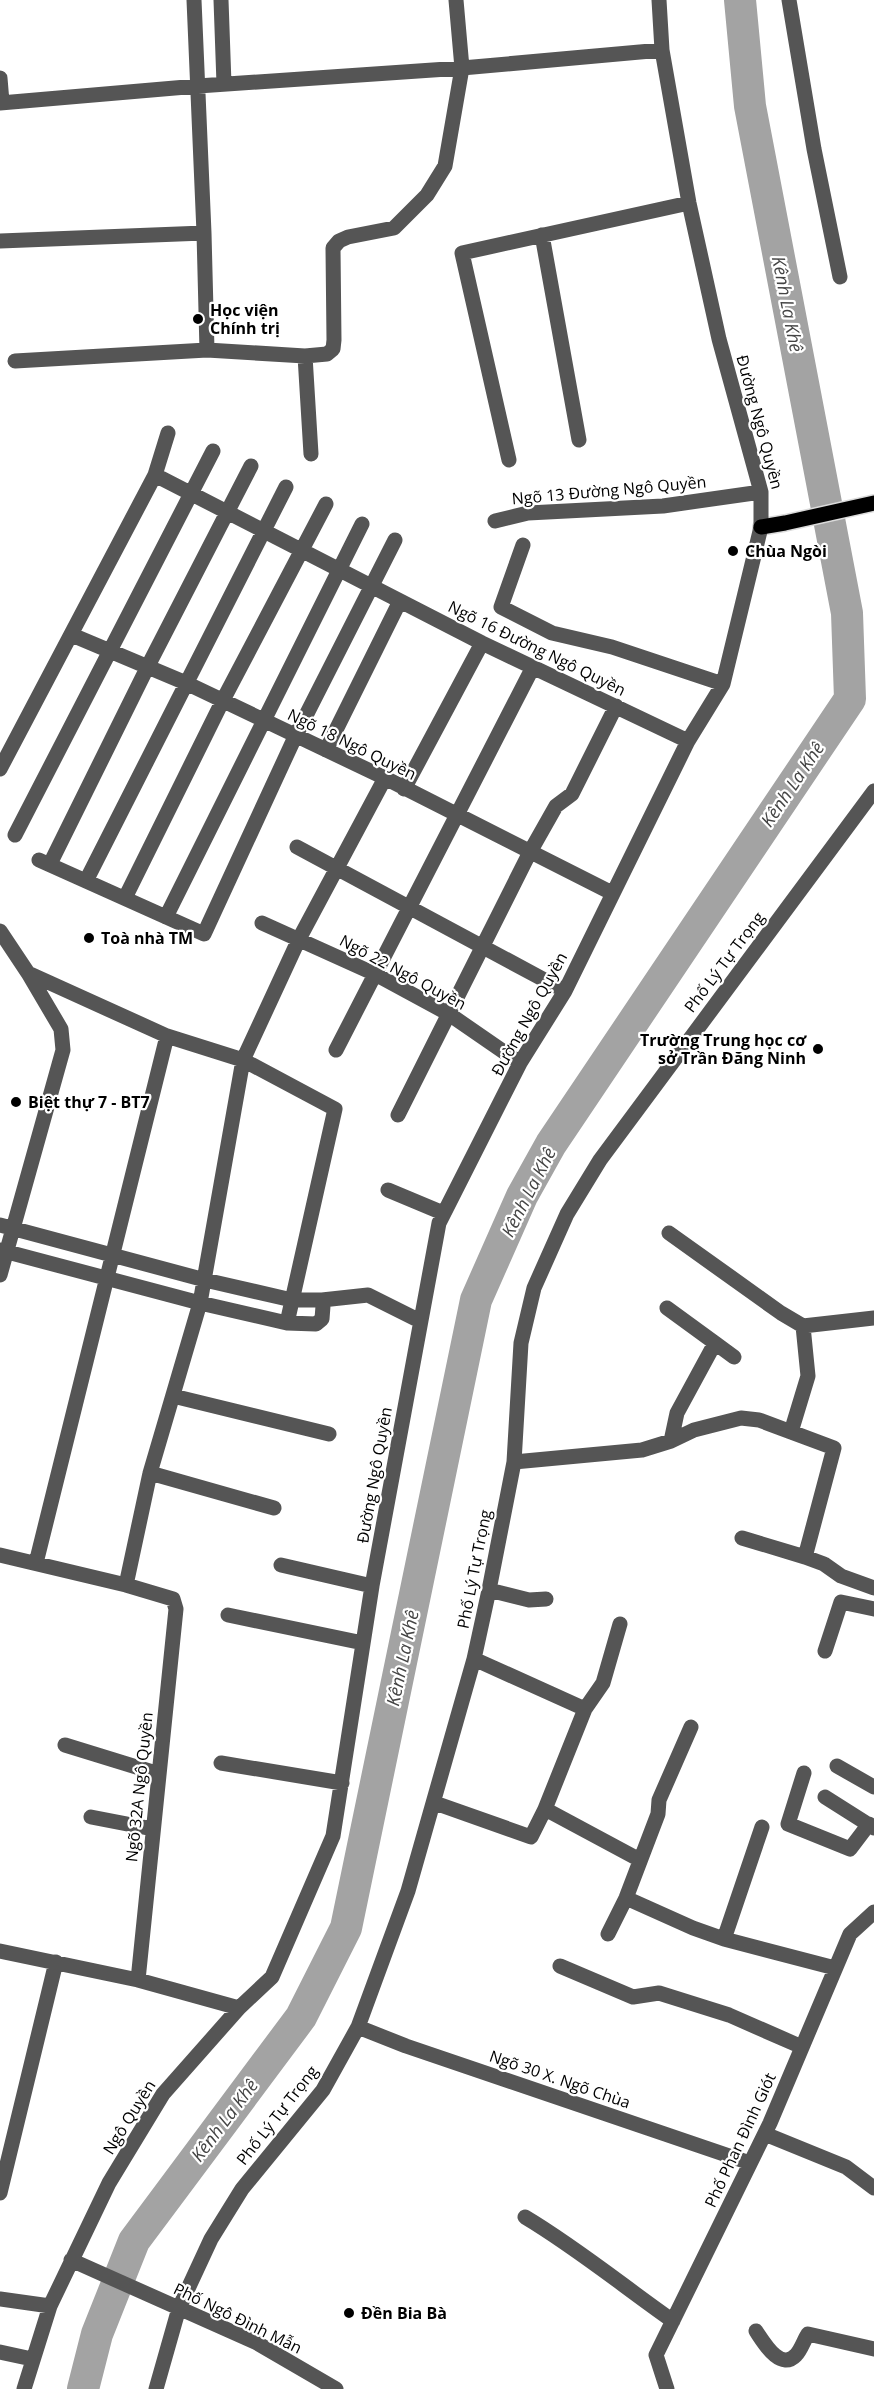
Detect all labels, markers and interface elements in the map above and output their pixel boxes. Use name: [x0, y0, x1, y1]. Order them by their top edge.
water label: Kênh La Khê: [767, 254, 809, 354]
place label: Học viện Chính trị: [210, 299, 280, 339]
marker: Học viện Chính trị: [191, 312, 205, 326]
street label: Đường Ngô Quyền: [731, 352, 789, 492]
street label: Ngõ 13 Đường Ngô Quyền: [511, 471, 707, 509]
place label: Chùa Ngòi: [745, 540, 827, 562]
marker: Chùa Ngòi: [726, 544, 740, 558]
street label: Ngõ 16 Đường Ngô Quyền: [444, 595, 630, 701]
street label: Ngõ 18 Ngô Quyền: [284, 703, 420, 785]
water label: Kênh La Khê: [755, 737, 829, 831]
street label: Phố Lý Tự Trọng: [679, 907, 769, 1017]
place label: Toà nhà TM: [101, 927, 193, 949]
street label: Ngõ 22 Ngô Quyền: [336, 929, 470, 1015]
marker: Toà nhà TM: [82, 931, 96, 945]
street label: Đường Ngô Quyền: [486, 948, 572, 1080]
place label: Trường Trung học cơ sở Trần Đăng Ninh: [640, 1029, 807, 1069]
marker: Trường Trung học cơ sở Trần Đăng Ninh: [811, 1042, 825, 1056]
place label: Biệt thự 7 - BT7: [28, 1091, 150, 1113]
marker: Biệt thự 7 - BT7: [9, 1095, 23, 1109]
water label: Kênh La Khê: [495, 1143, 561, 1241]
street label: Đường Ngô Quyền: [351, 1405, 397, 1545]
street label: Phố Lý Tự Trọng: [452, 1507, 496, 1630]
water label: Kênh La Khê: [380, 1608, 424, 1708]
street label: Ngõ 32A Ngô Quyền: [120, 1711, 158, 1863]
street label: Ngõ 30 X. Ngõ Chùa: [487, 2045, 633, 2113]
street label: Phố Lý Tự Trọng: [231, 2060, 323, 2169]
street label: Phố Phan Đình Giót: [699, 2069, 781, 2211]
water label: Kênh La Khê: [185, 2074, 263, 2166]
street label: Ngô Quyền: [98, 2076, 160, 2158]
street label: Phố Ngô Đình Mẫn: [170, 2277, 306, 2359]
place label: Đền Bia Bà: [361, 2302, 447, 2324]
marker: Đền Bia Bà: [342, 2306, 356, 2320]

